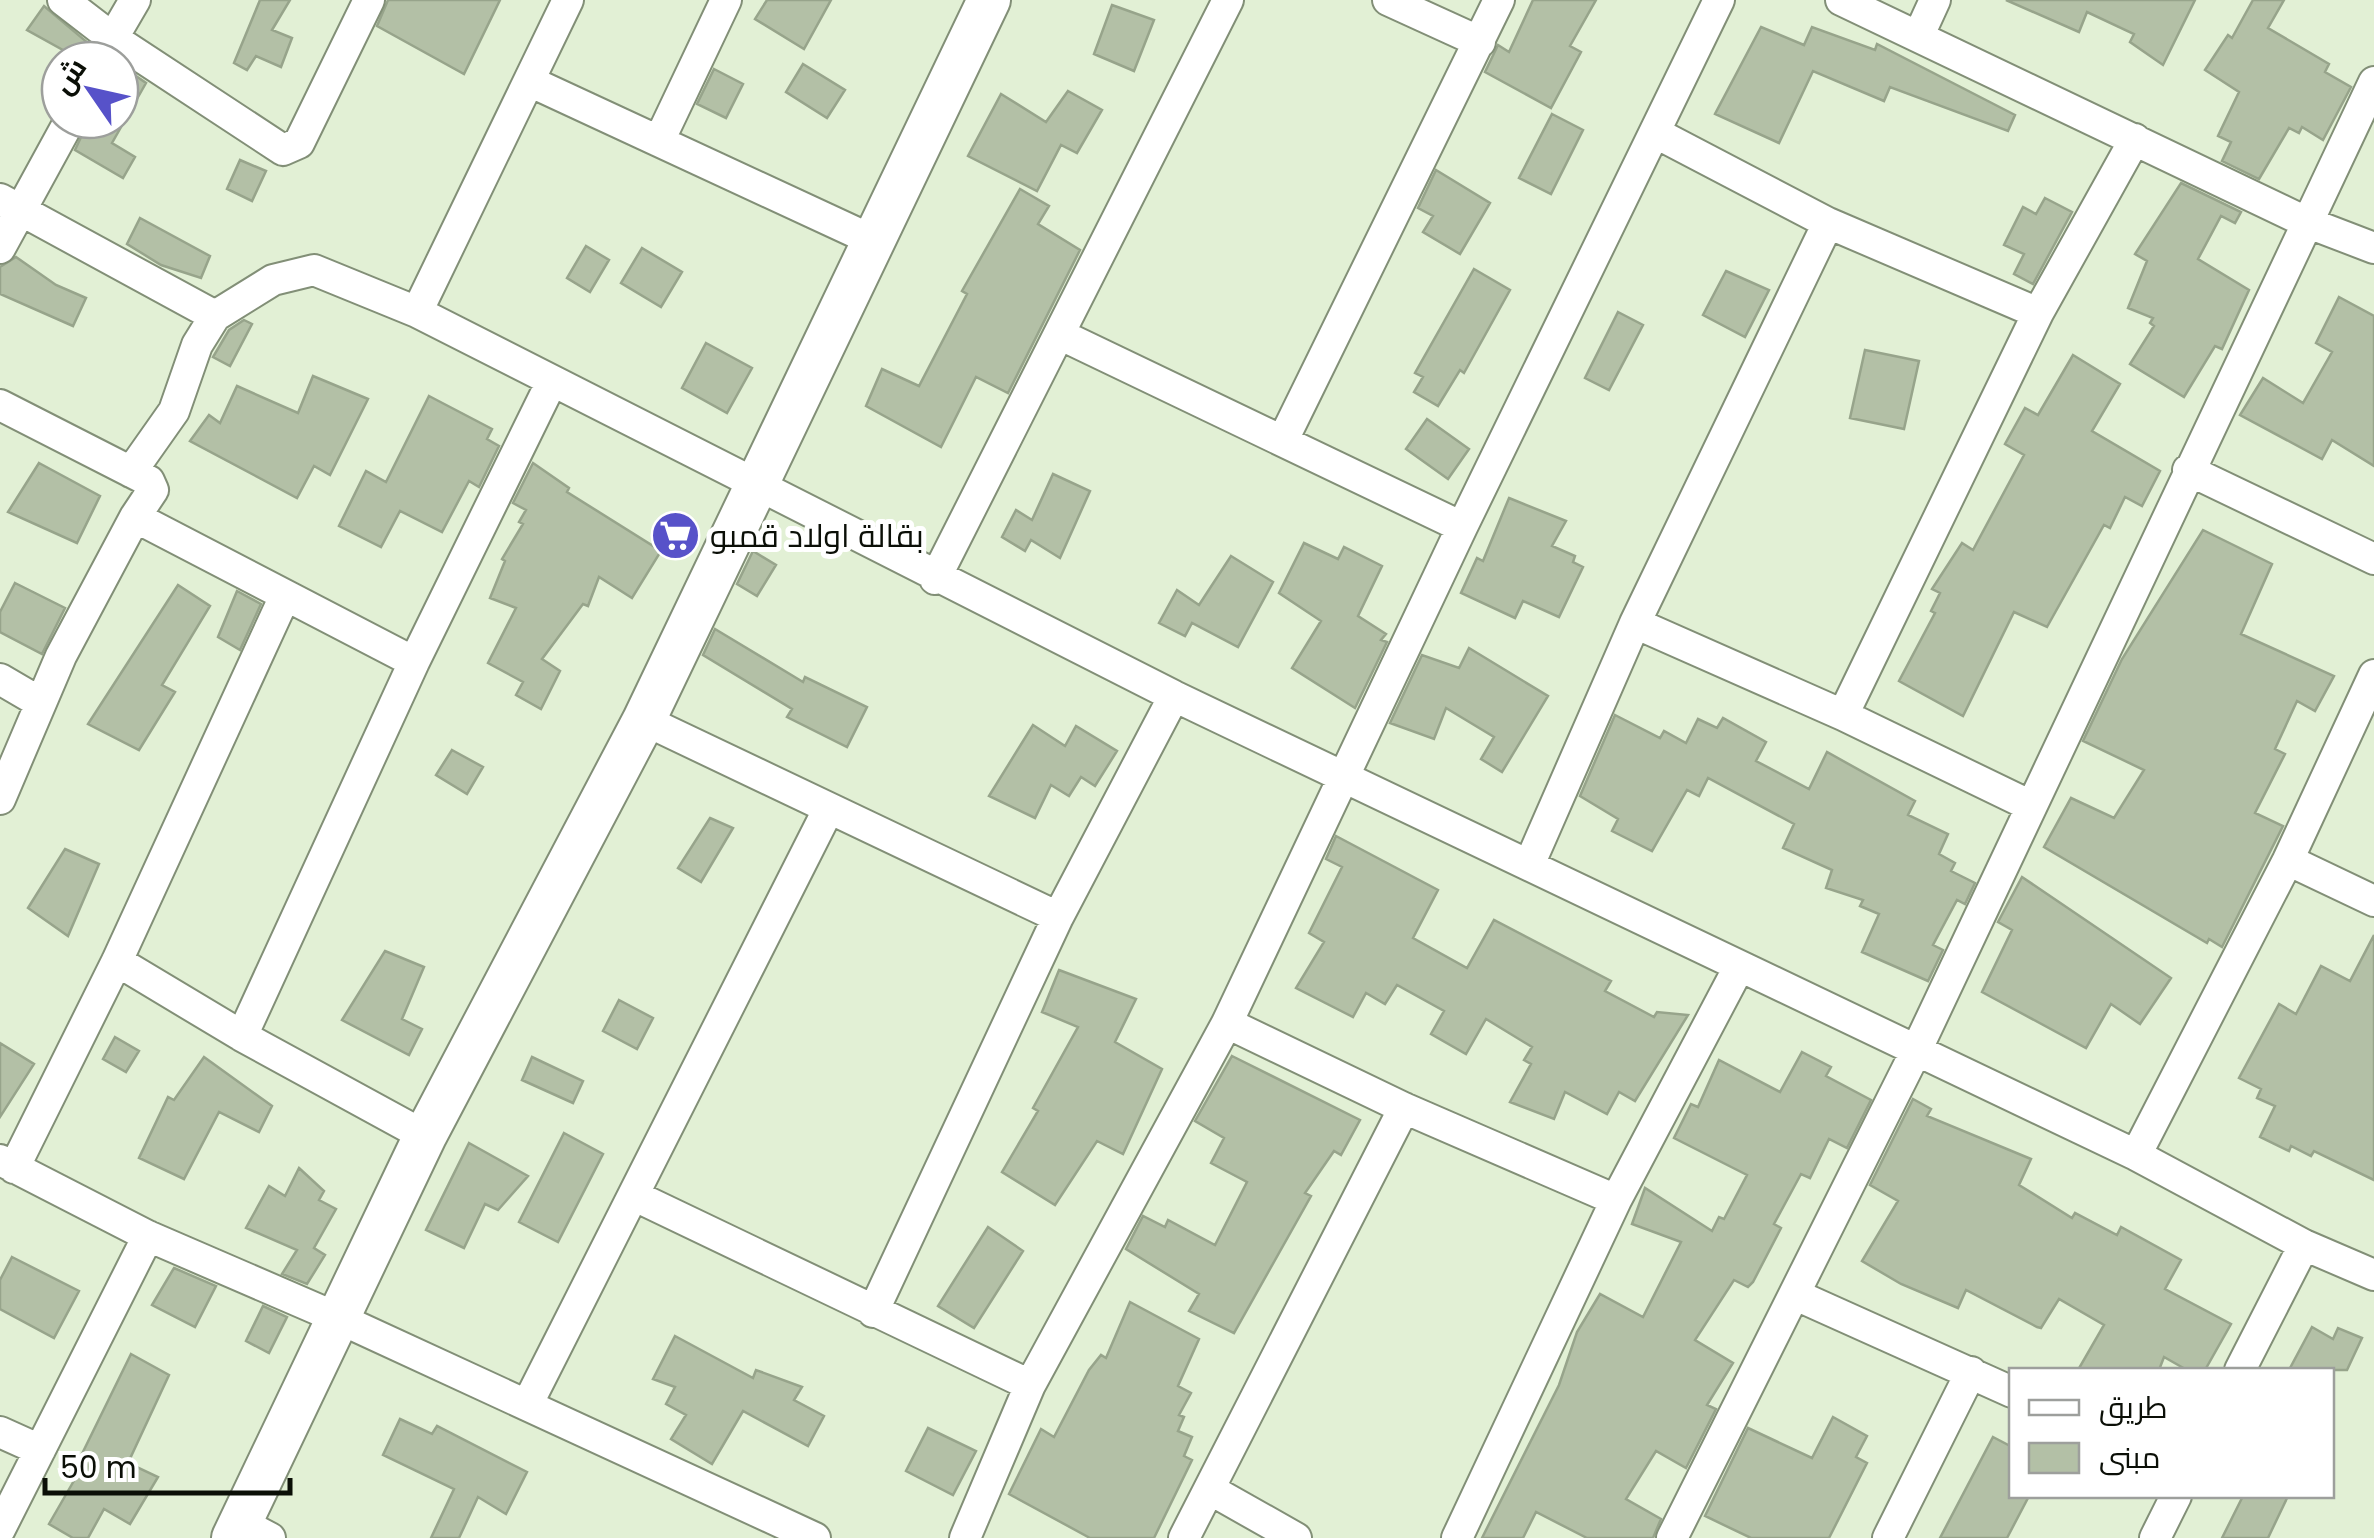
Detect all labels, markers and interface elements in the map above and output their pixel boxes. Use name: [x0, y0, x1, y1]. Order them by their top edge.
north arrow: [40, 40, 140, 140]
text: ش: [43, 50, 96, 102]
supermarket icon: بقالة اولاد قمبو: [649, 509, 701, 561]
place label: بقالة اولاد قمبو: [710, 513, 924, 558]
legend: [2009, 1368, 2334, 1498]
text: طريق: [2099, 1386, 2168, 1429]
scale bar: [45, 1433, 290, 1495]
text: مبنى: [2099, 1436, 2160, 1479]
text: 50 m: [60, 1446, 137, 1489]

